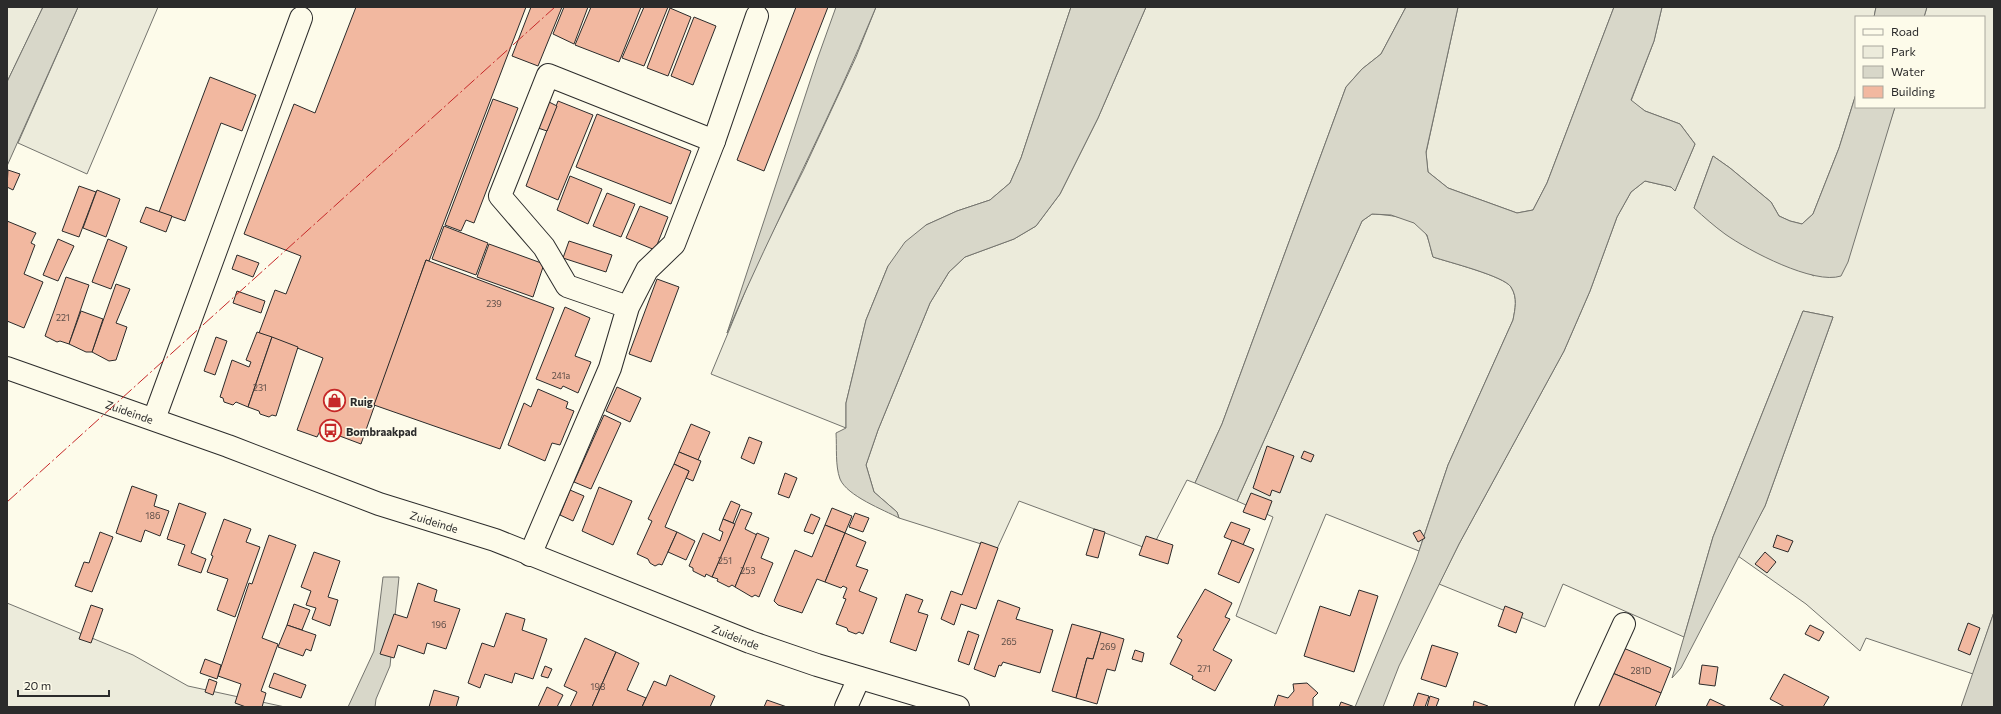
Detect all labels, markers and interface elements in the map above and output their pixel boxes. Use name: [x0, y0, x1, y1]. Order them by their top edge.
legend: [1855, 16, 1985, 108]
text: Road: [1891, 24, 1919, 38]
text: Park: [1891, 44, 1917, 58]
text: Water: [1891, 64, 1925, 78]
text: Building: [1891, 84, 1935, 98]
house number: 239: [486, 298, 502, 309]
house number: 221: [56, 312, 70, 323]
house number: 241a: [552, 370, 571, 381]
house number: 231: [253, 382, 267, 393]
shop icon: Ruig: [322, 388, 348, 414]
place label: Ruig: [350, 395, 373, 408]
street label: Zuideinde: [104, 397, 155, 426]
bus stop icon: Bombraakpad: [318, 418, 344, 444]
place label: Bombraakpad: [346, 425, 417, 438]
street label: Zuideinde: [409, 508, 460, 535]
house number: 186: [146, 510, 160, 521]
house number: 251: [718, 555, 732, 566]
house number: 253: [740, 565, 756, 576]
house number: 196: [432, 619, 446, 630]
street label: Zuideinde: [710, 621, 761, 651]
house number: 265: [1001, 636, 1017, 647]
house number: 269: [1100, 641, 1116, 652]
house number: 271: [1197, 663, 1211, 674]
house number: 281D: [1631, 665, 1652, 676]
scale bar: [18, 672, 109, 698]
text: 20 m: [24, 678, 51, 692]
house number: 198: [591, 681, 605, 692]

